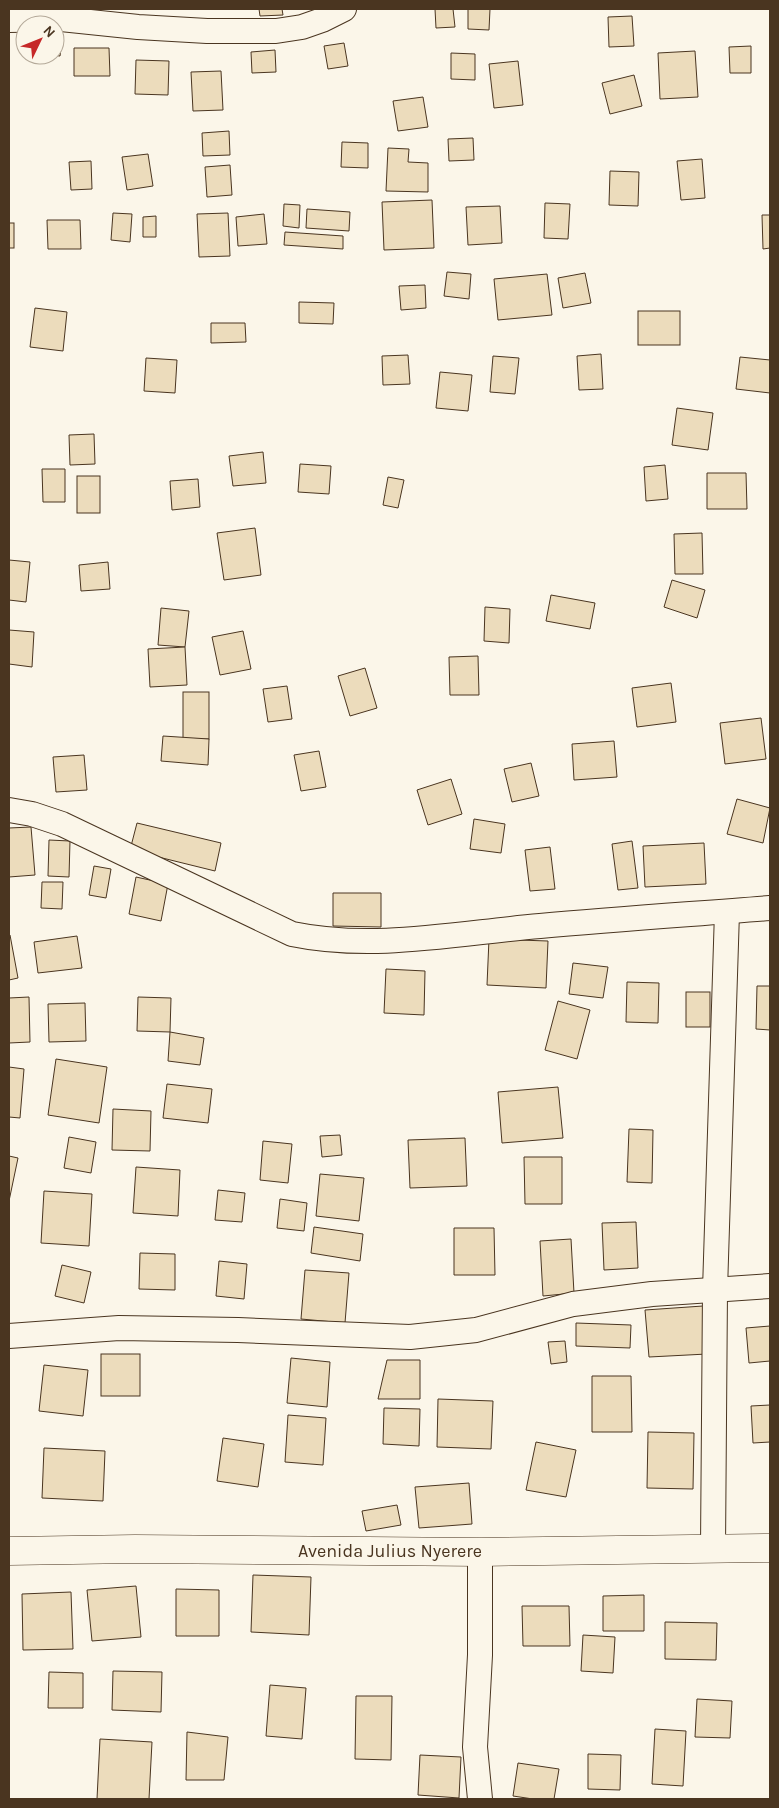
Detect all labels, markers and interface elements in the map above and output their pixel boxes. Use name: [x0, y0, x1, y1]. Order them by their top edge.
north arrow: [15, 15, 65, 65]
text: N: [39, 22, 59, 41]
street label: Avenida Julius Nyerere: [298, 1540, 482, 1562]

